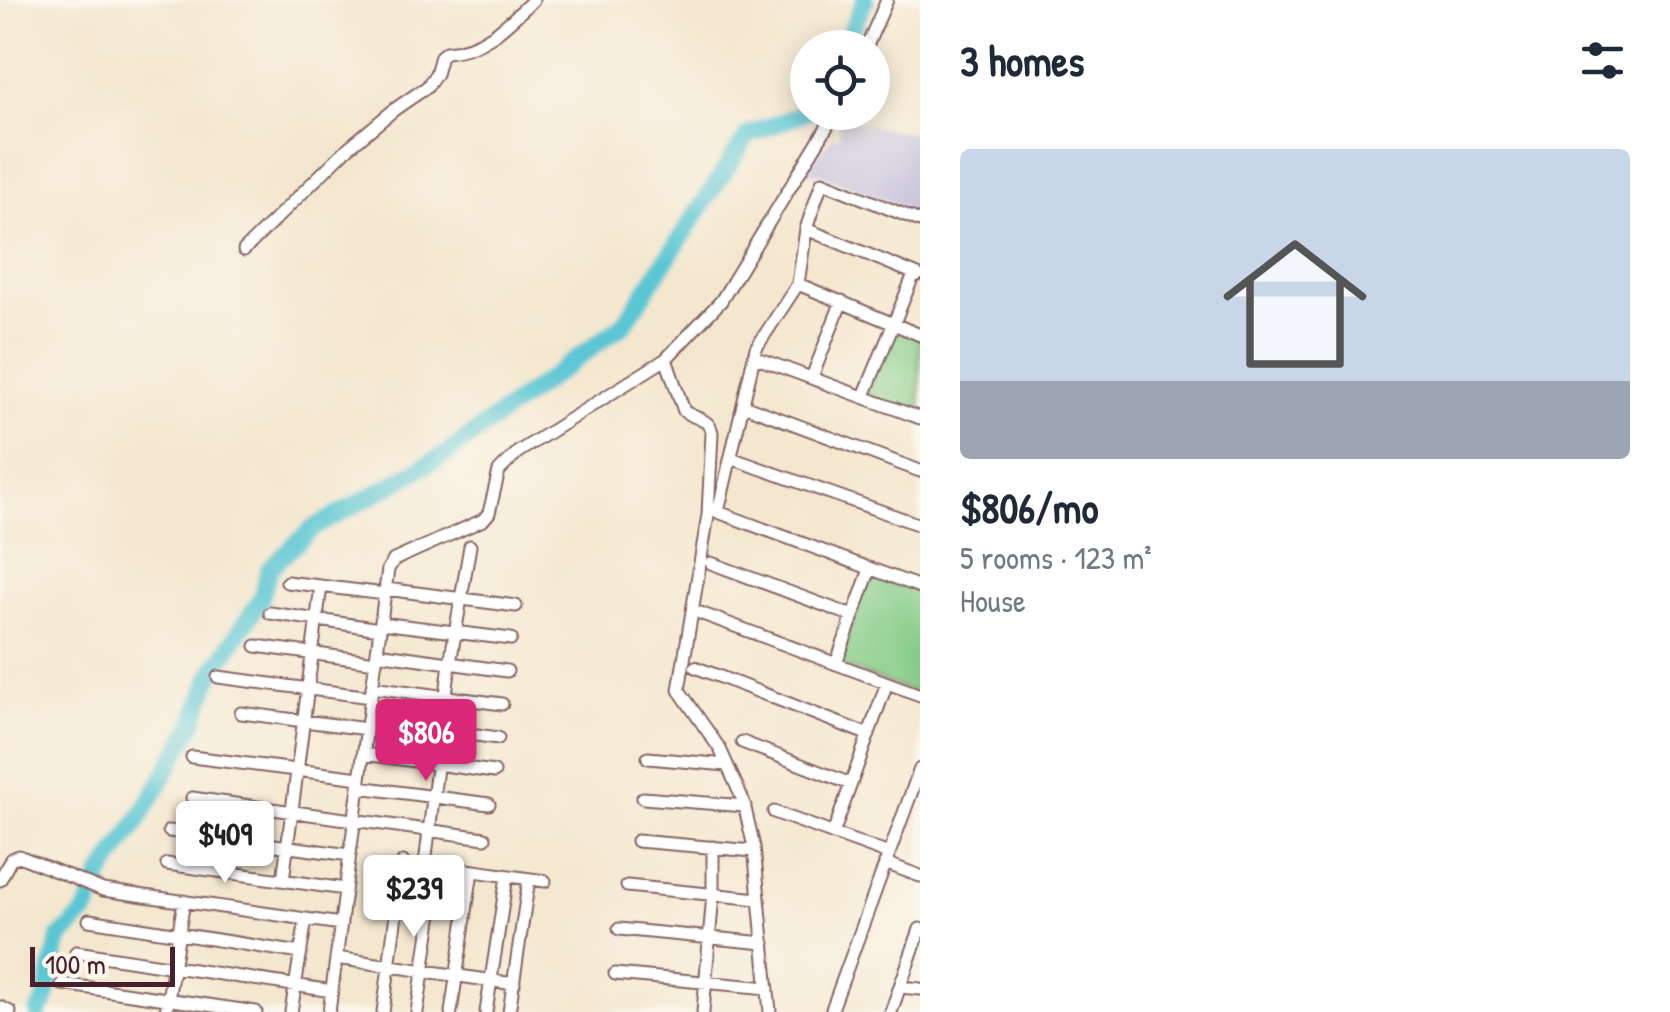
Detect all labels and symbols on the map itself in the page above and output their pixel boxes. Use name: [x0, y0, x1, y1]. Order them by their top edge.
pin: $806: [367, 699, 485, 784]
pin: $409: [166, 801, 284, 886]
pin: $239: [355, 855, 473, 940]
scale bar: [30, 942, 175, 986]

